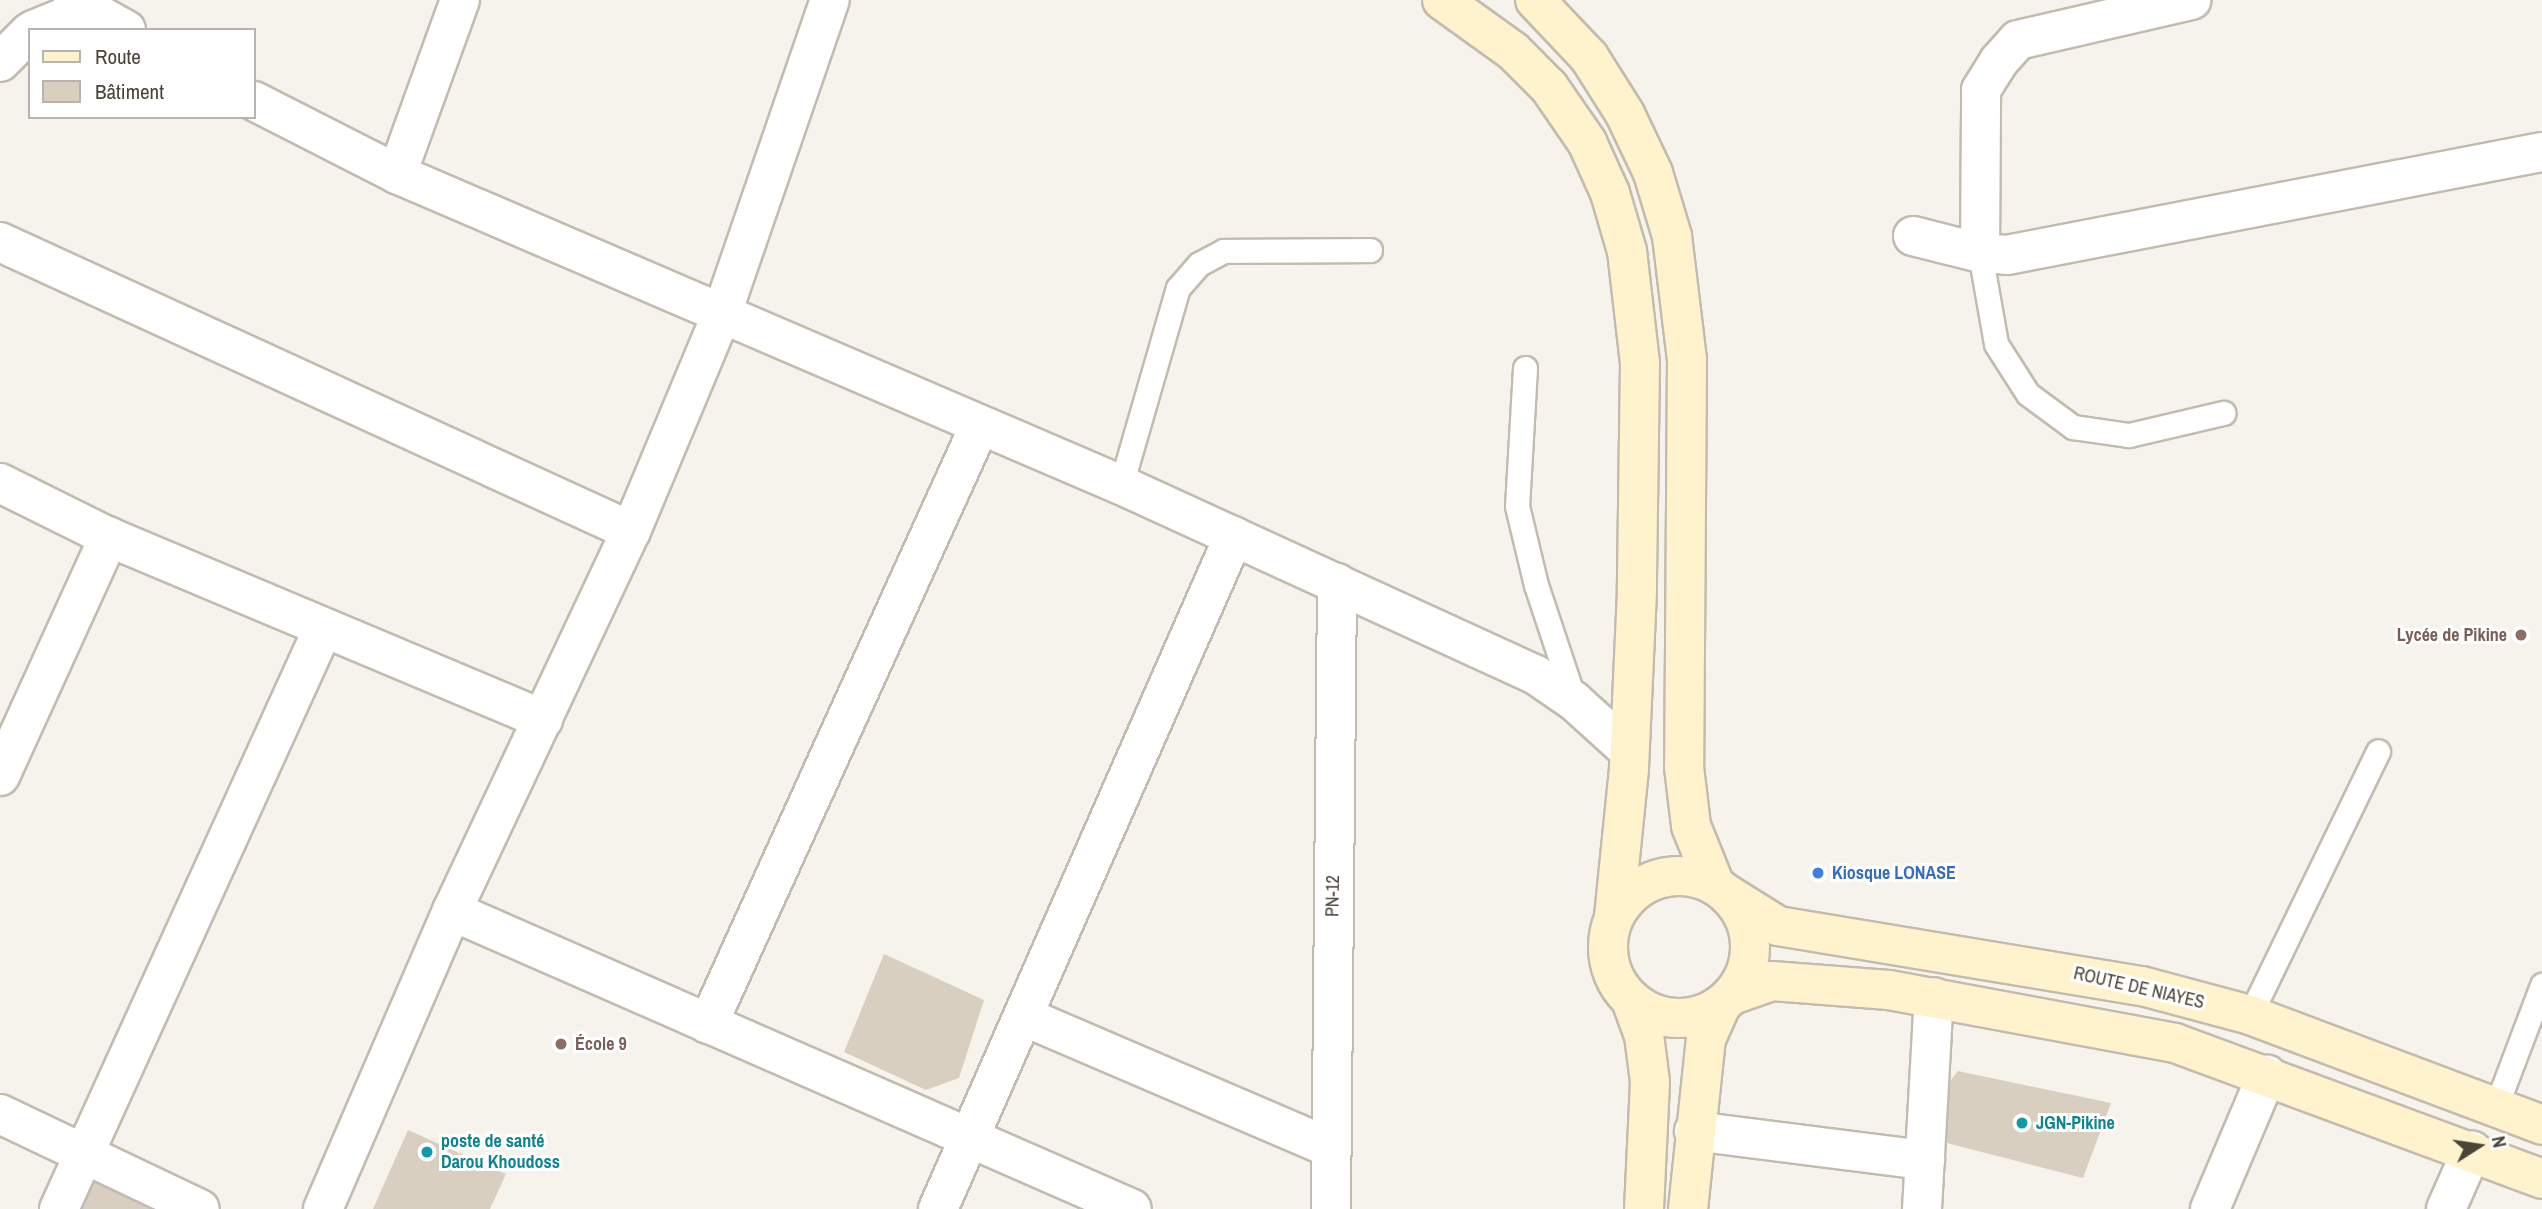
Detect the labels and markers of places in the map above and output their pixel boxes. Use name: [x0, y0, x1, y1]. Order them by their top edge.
place label: Lycée de Pikine: [2397, 624, 2507, 646]
marker: Lycée de Pikine: [2513, 627, 2529, 643]
place label: Kiosque LONASE: [1832, 862, 1956, 884]
marker: Kiosque LONASE: [1810, 865, 1826, 881]
place label: École 9: [575, 1033, 627, 1055]
marker: École 9: [553, 1036, 569, 1052]
place label: JGN-Pikine: [2036, 1112, 2115, 1134]
marker: JGN-Pikine: [2014, 1115, 2030, 1131]
place label: poste de santé Darou Khoudoss: [441, 1131, 560, 1174]
marker: poste de santé Darou Khoudoss: [419, 1144, 435, 1160]

